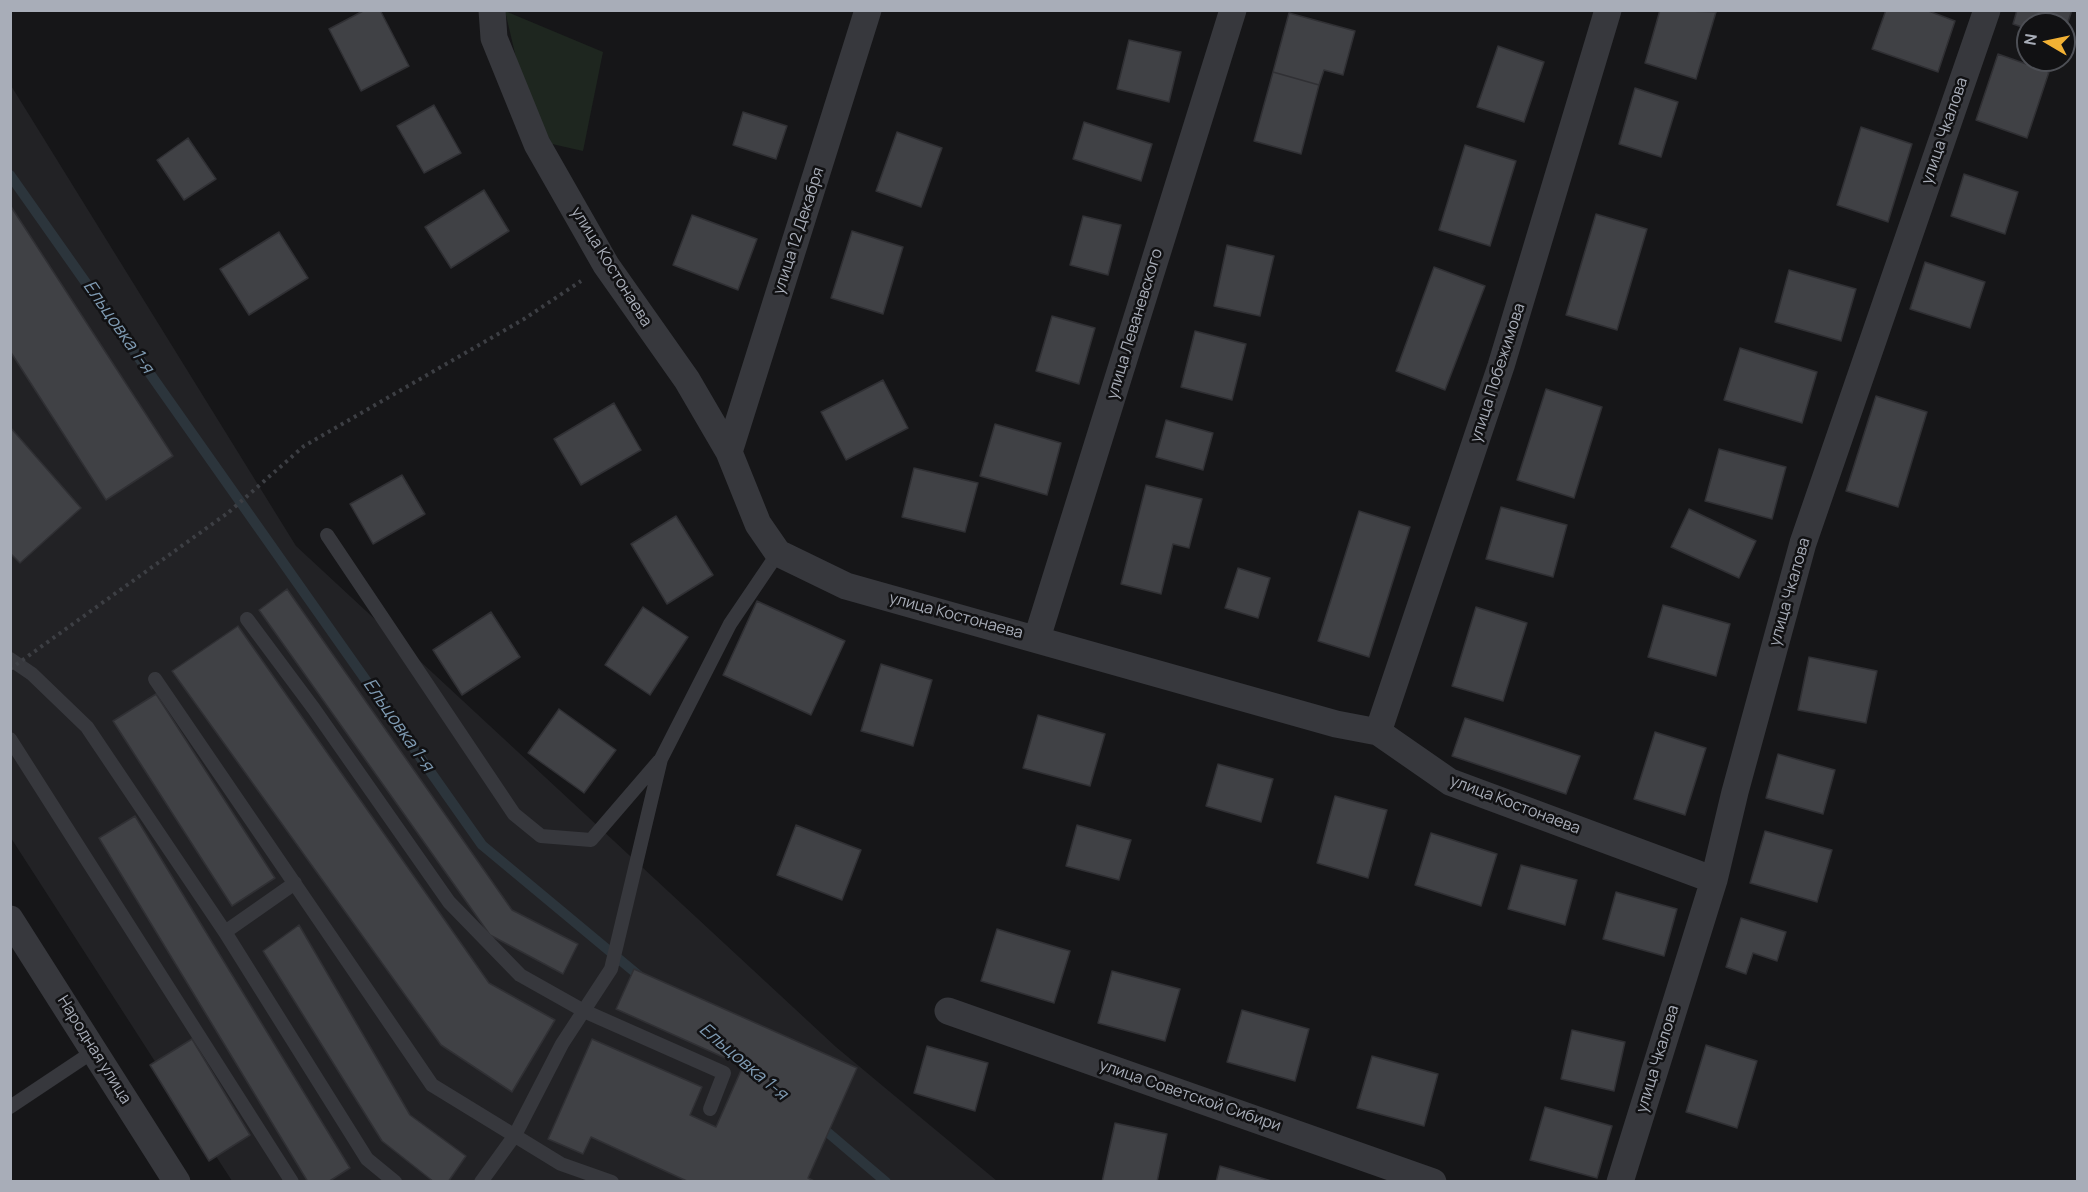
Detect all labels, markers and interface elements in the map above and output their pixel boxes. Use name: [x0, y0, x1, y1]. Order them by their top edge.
north arrow: [2016, 12, 2076, 72]
text: N: [2018, 32, 2042, 47]
street label: улица Чкалова: [1918, 75, 1972, 187]
street label: улица 12 Декабря: [769, 165, 829, 297]
street label: улица Костонаева: [566, 203, 656, 331]
street label: улица Леваневского: [1103, 246, 1167, 402]
water label: Ельцовка 1-я: [78, 276, 158, 378]
street label: улица Побежимова: [1466, 301, 1530, 445]
street label: улица Чкалова: [1765, 536, 1815, 648]
street label: улица Костонаева: [887, 589, 1025, 643]
water label: Ельцовка 1-я: [358, 674, 438, 776]
street label: улица Костонаева: [1447, 771, 1583, 839]
street label: Народная улица: [53, 992, 135, 1108]
street label: улица Чкалова: [1632, 1003, 1684, 1115]
water label: Ельцовка 1-я: [695, 1019, 791, 1105]
street label: улица Советской Сибири: [1097, 1056, 1283, 1136]

